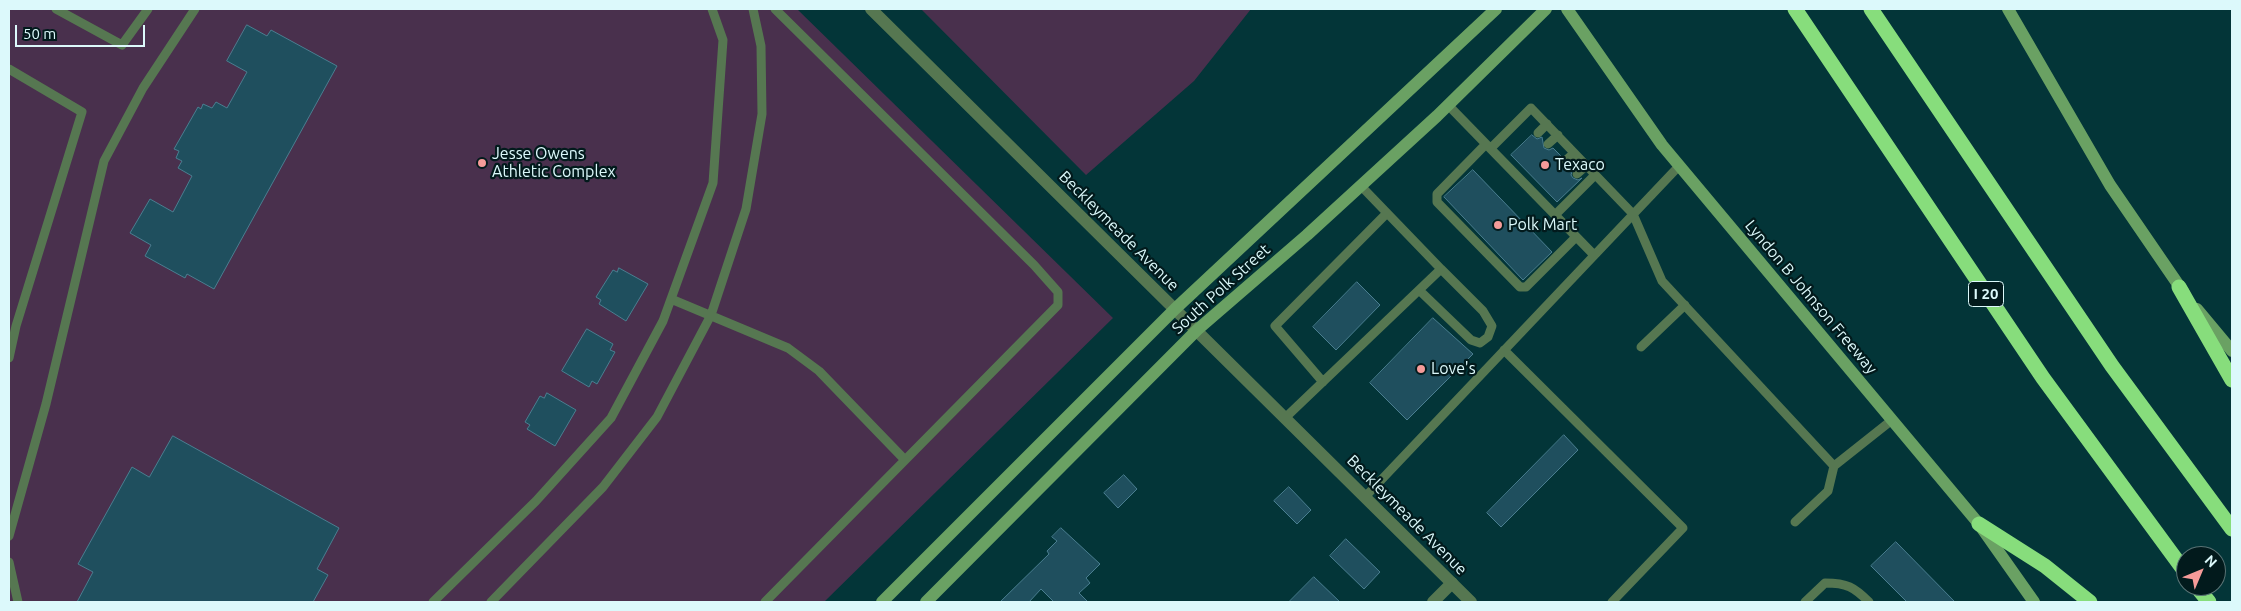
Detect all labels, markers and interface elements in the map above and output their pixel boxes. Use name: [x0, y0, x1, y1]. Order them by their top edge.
scale bar: [18, 15, 148, 47]
text: 50 m: [23, 25, 56, 42]
place label: Jesse Owens Athletic Complex: [492, 144, 616, 182]
place label: Texaco: [1555, 155, 1605, 175]
marker: Jesse Owens Athletic Complex: [476, 157, 488, 169]
marker: Texaco: [1539, 159, 1551, 171]
street label: Beckleymeade Avenue: [1055, 167, 1183, 295]
place label: Polk Mart: [1508, 215, 1577, 235]
street label: Lyndon B Johnson Freeway: [1741, 216, 1881, 378]
marker: Polk Mart: [1492, 219, 1504, 231]
street label: South Polk Street: [1168, 240, 1274, 338]
road number: I 20: [1968, 282, 2004, 306]
place label: Love's: [1431, 359, 1476, 379]
marker: Love's: [1415, 363, 1427, 375]
street label: Beckleymeade Avenue: [1343, 451, 1471, 579]
north arrow: [2176, 546, 2226, 596]
text: N: [2202, 552, 2220, 570]

